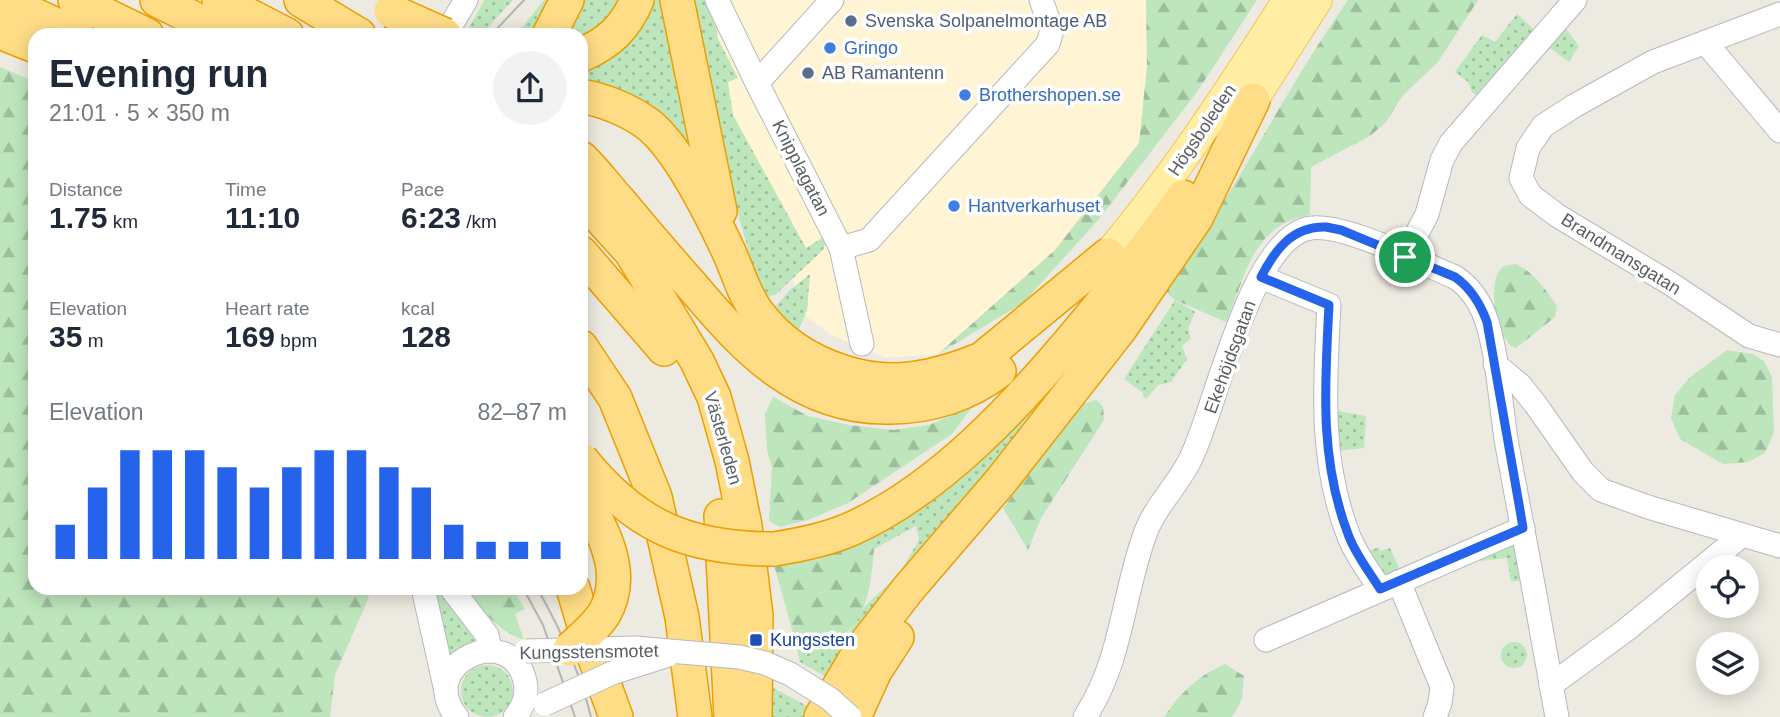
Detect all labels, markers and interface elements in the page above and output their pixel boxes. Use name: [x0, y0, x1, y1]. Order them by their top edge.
place label: Svenska Solpanelmontage AB: [865, 11, 1107, 31]
marker: Svenska Solpanelmontage AB: [843, 13, 859, 29]
place label: Gringo: [844, 38, 898, 58]
marker: Gringo: [822, 40, 838, 56]
button: share: [493, 51, 567, 125]
text: Evening run: [49, 53, 269, 95]
place label: AB Ramantenn: [822, 63, 944, 83]
marker: AB Ramantenn: [800, 65, 816, 81]
street label: Högsboleden: [1164, 80, 1240, 180]
place label: Brothershopen.se: [979, 85, 1121, 105]
marker: Brothershopen.se: [957, 87, 973, 103]
text: 21:01 · 5 × 350 m: [49, 100, 230, 126]
street label: Knipplagatan: [768, 117, 834, 219]
text: Distance: [49, 179, 123, 200]
text: Time: [225, 179, 267, 200]
text: Pace: [401, 179, 444, 200]
place label: Hantverkarhuset: [968, 196, 1100, 216]
marker: Hantverkarhuset: [946, 198, 962, 214]
text: 1.75: [49, 201, 107, 234]
text: 11:10: [225, 201, 300, 234]
text: 6:23: [401, 201, 461, 234]
street label: Brandmansgatan: [1558, 209, 1684, 299]
text: km: [107, 211, 138, 232]
text: /km: [461, 211, 497, 232]
pin: [1375, 227, 1435, 287]
icon: arrive: [1386, 238, 1424, 276]
text: Elevation: [49, 298, 127, 319]
text: Heart rate: [225, 298, 309, 319]
text: kcal: [401, 298, 435, 319]
street label: Ekehöjdsgatan: [1200, 298, 1260, 416]
text: 35: [49, 320, 82, 353]
text: 169: [225, 320, 275, 353]
text: 128: [401, 320, 451, 353]
text: m: [82, 330, 103, 351]
text: bpm: [275, 330, 317, 351]
street label: Västerleden: [700, 389, 746, 487]
text: Elevation: [49, 399, 144, 425]
text: 82–87 m: [477, 399, 567, 425]
map controls: [1696, 555, 1759, 695]
button: locate: [1696, 555, 1759, 618]
place label: Kungssten: [770, 630, 855, 650]
marker: Kungssten: [748, 632, 764, 648]
button: layers: [1696, 632, 1759, 695]
street label: Kungsstensmotet: [519, 641, 659, 663]

